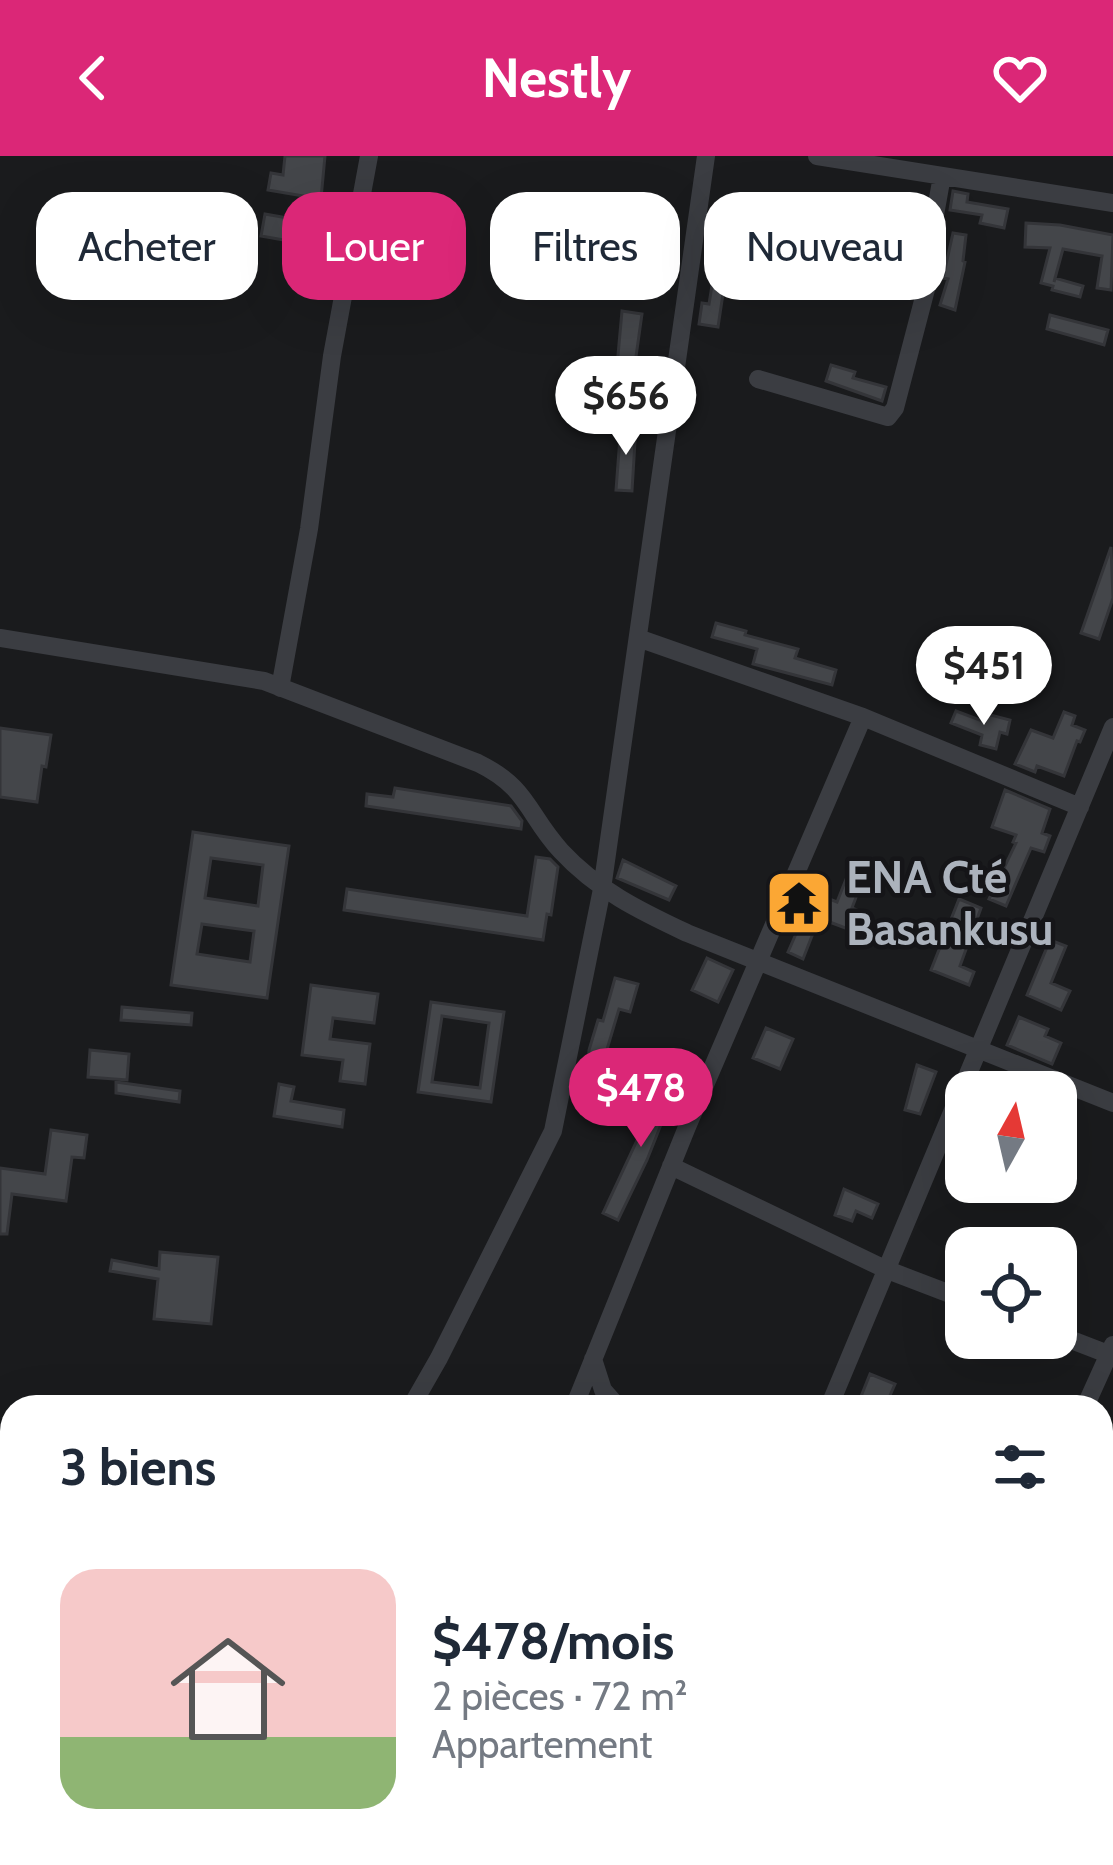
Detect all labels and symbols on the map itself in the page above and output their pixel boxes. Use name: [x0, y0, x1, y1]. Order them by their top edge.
pin: $656: [555, 356, 697, 458]
pin: $451: [913, 626, 1055, 728]
place label: ENA Cté Basankusu: [846, 850, 1053, 956]
temple icon: ENA Cté Basankusu: [764, 868, 834, 938]
pin: $478: [570, 1048, 712, 1150]
north arrow: [945, 1071, 1077, 1203]

